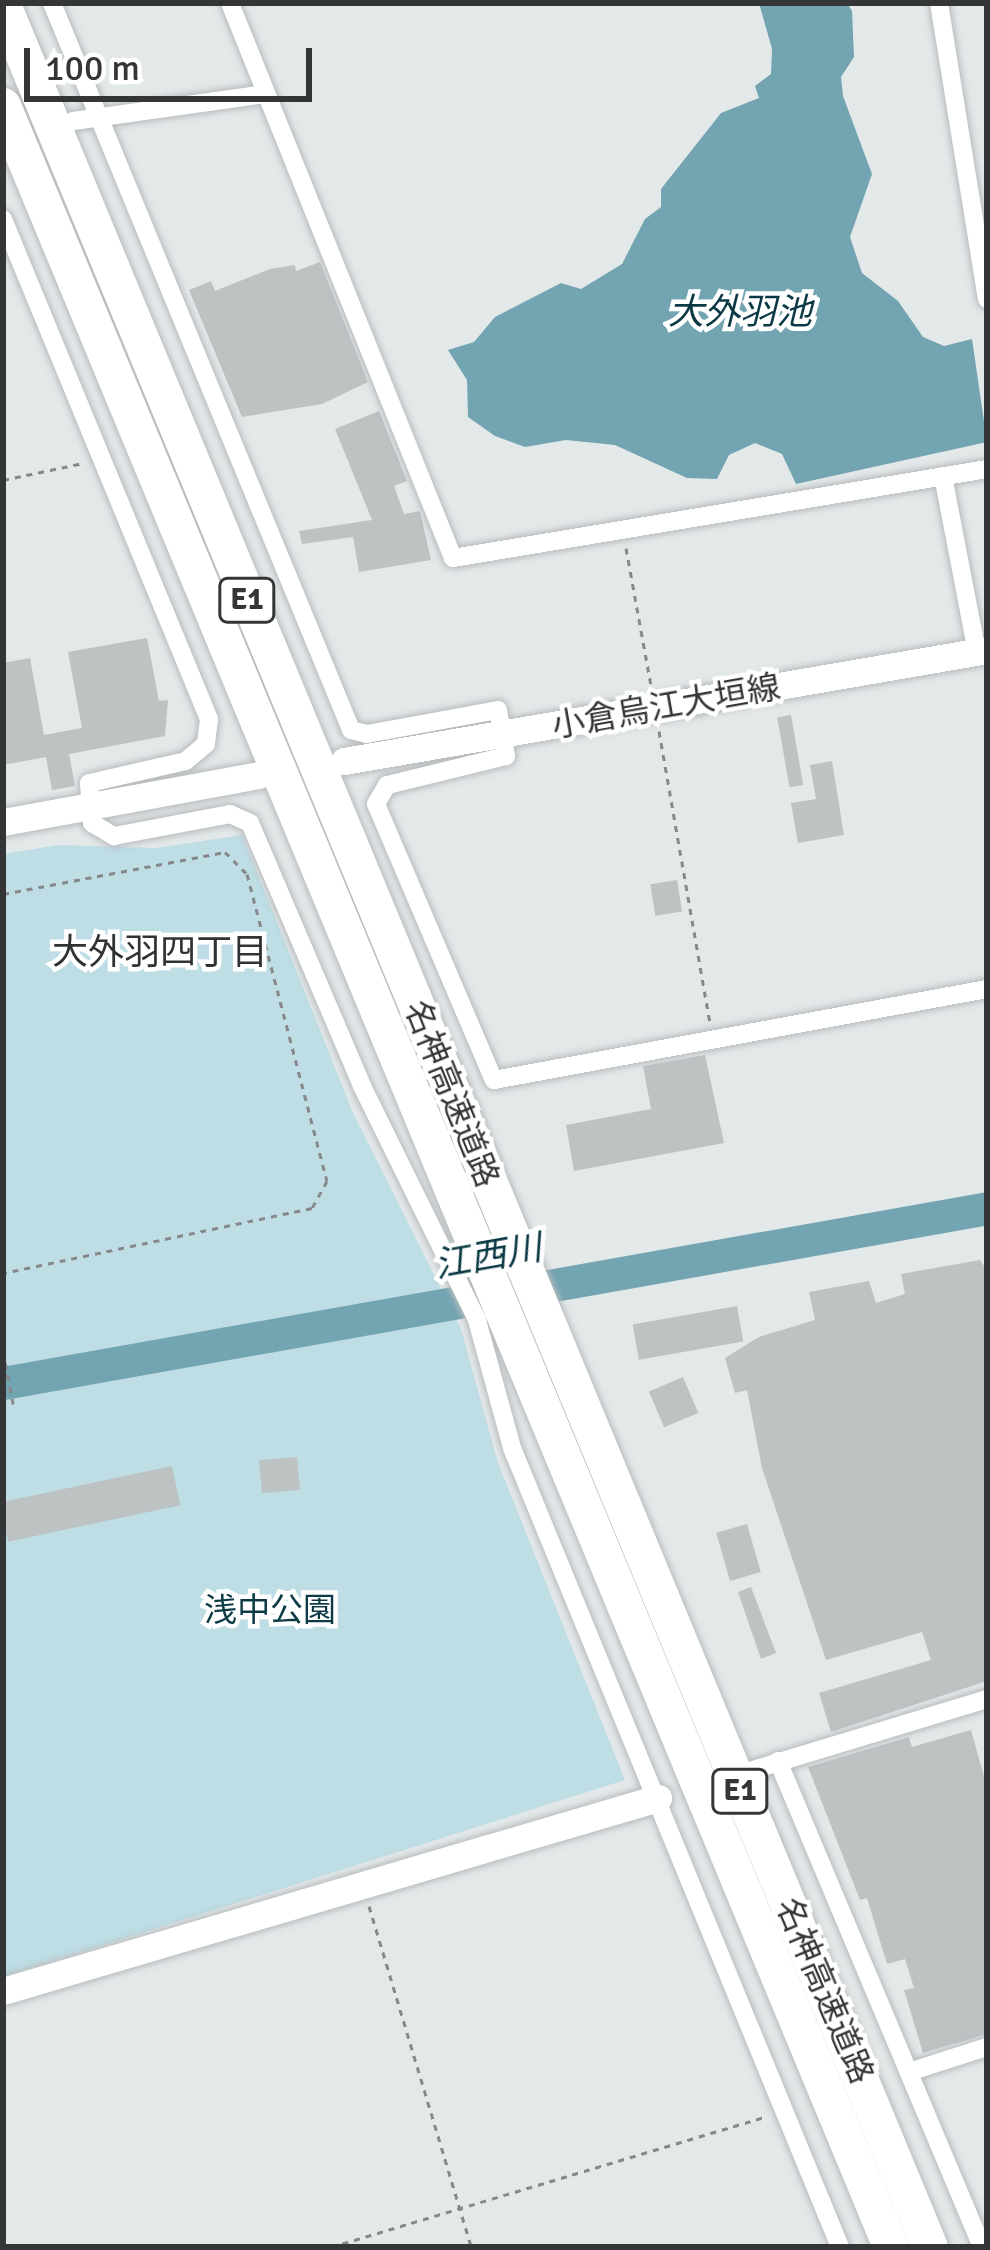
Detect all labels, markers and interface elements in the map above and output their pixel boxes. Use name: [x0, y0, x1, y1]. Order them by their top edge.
scale bar: [30, 24, 318, 98]
text: 100 m: [45, 46, 140, 91]
water label: 大外羽池: [668, 291, 812, 335]
road number: E1: [217, 576, 277, 624]
street label: 小倉烏江大垣線: [549, 667, 783, 747]
district label: 大外羽四丁目: [52, 931, 268, 975]
street label: 名神高速道路: [396, 995, 506, 1193]
water label: 江西川: [431, 1226, 545, 1288]
park label: 浅中公園: [204, 1591, 336, 1631]
road number: E1: [710, 1767, 770, 1815]
street label: 名神高速道路: [767, 1892, 881, 2090]

